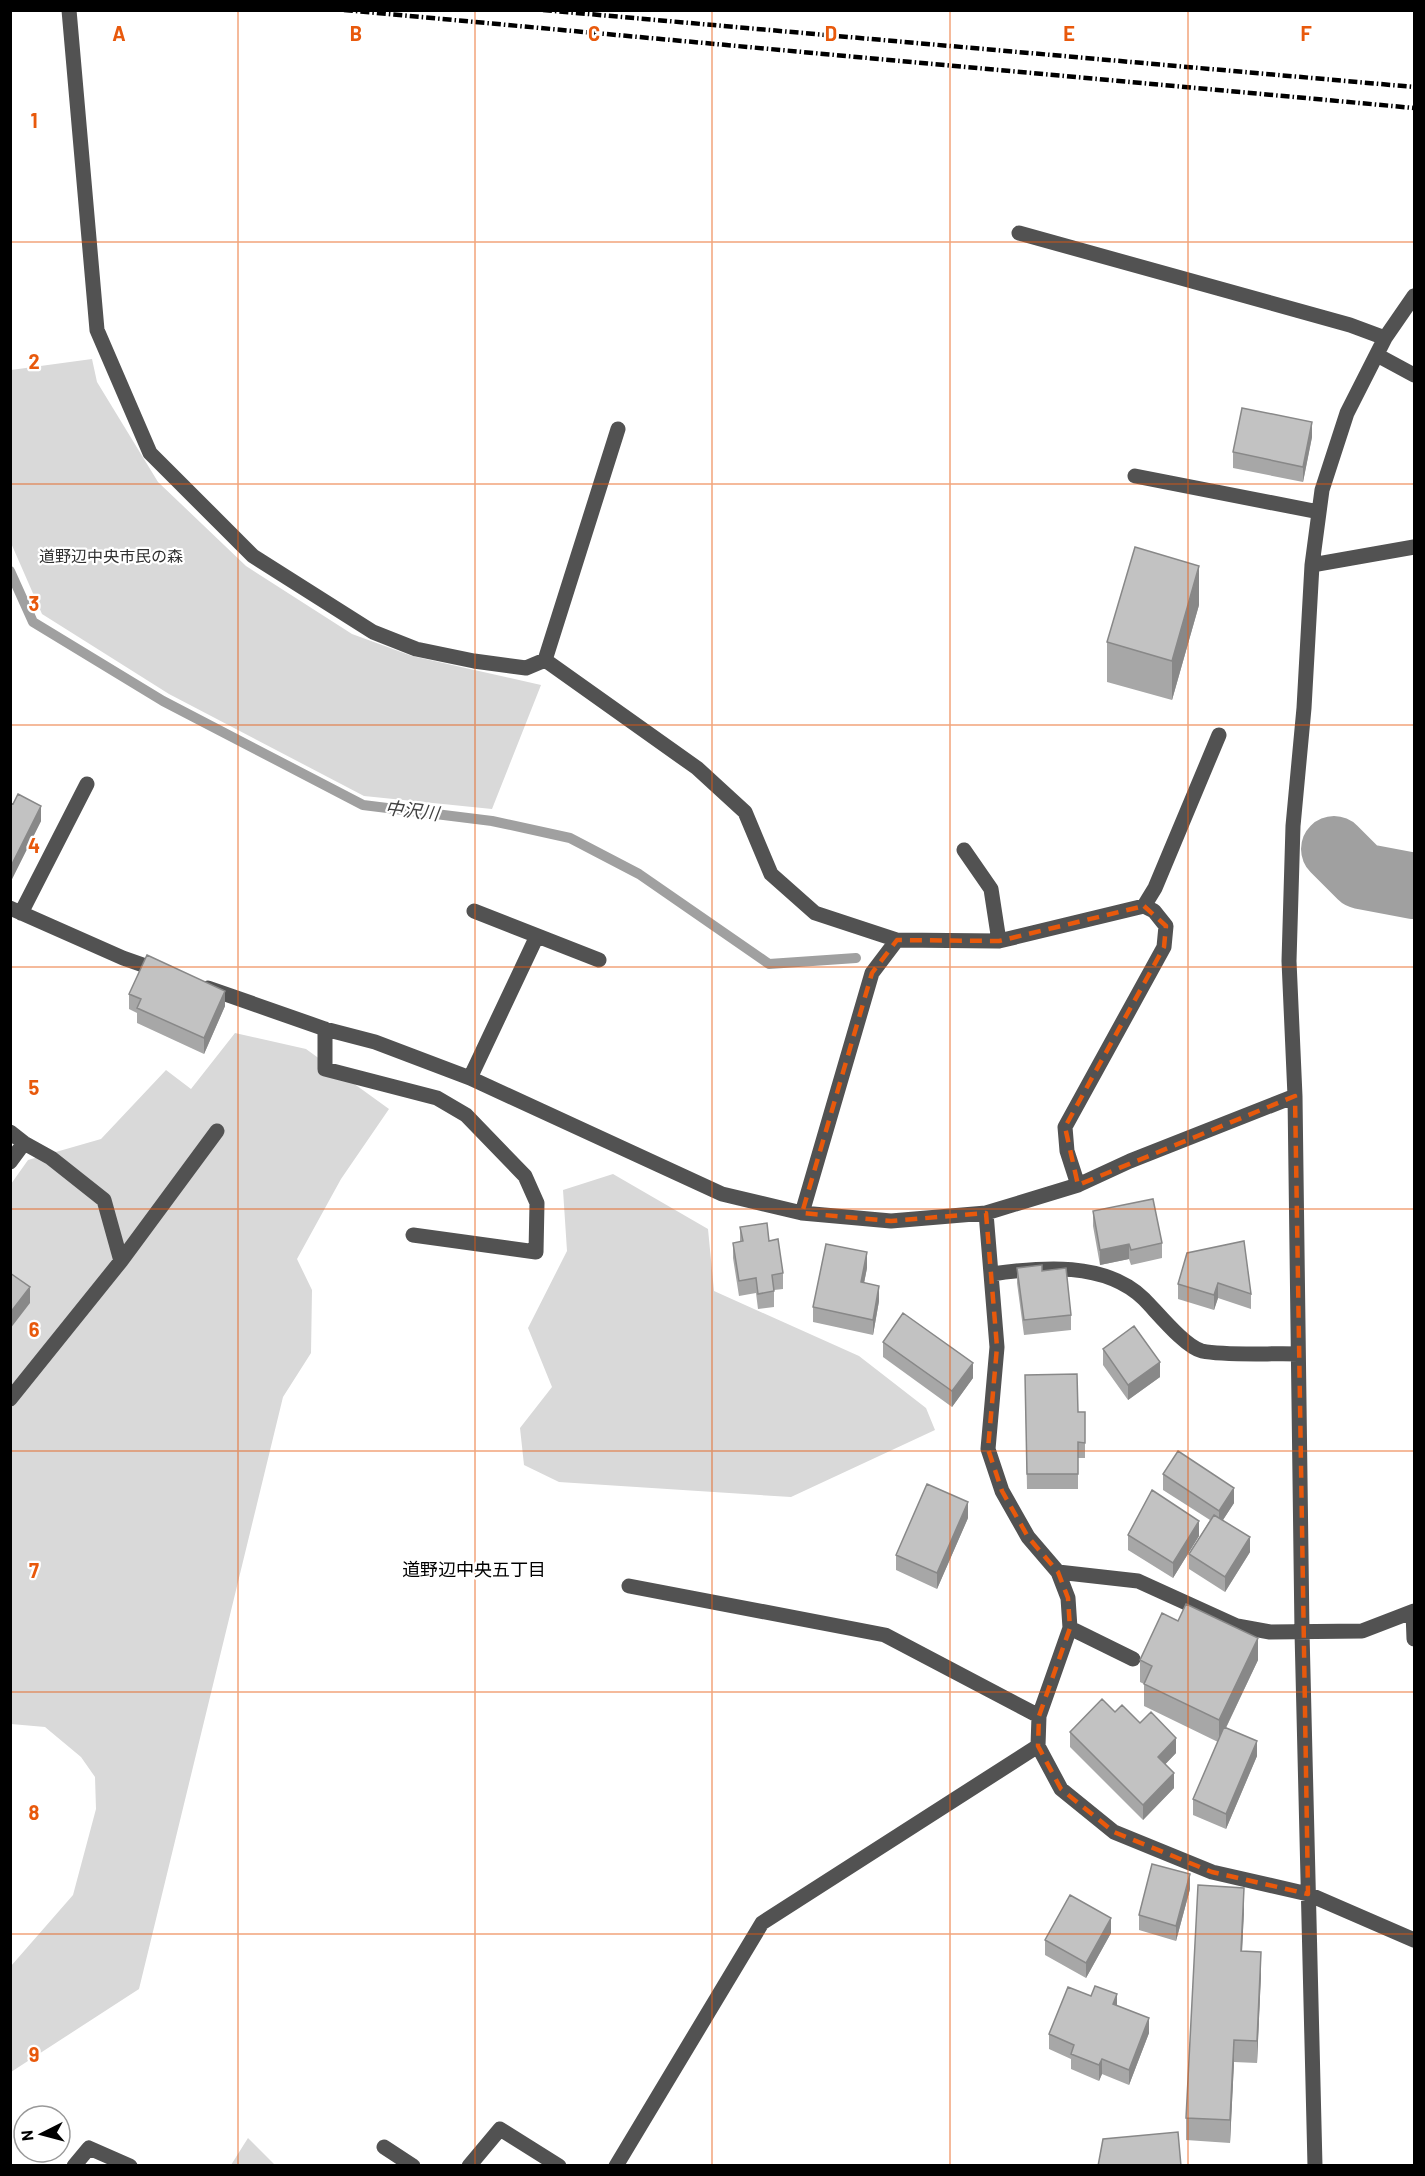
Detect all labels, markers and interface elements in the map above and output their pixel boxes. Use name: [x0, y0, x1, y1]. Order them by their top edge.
text: A: [112, 21, 126, 45]
text: B: [350, 21, 362, 45]
text: C: [588, 21, 600, 45]
text: D: [825, 21, 837, 45]
text: E: [1063, 21, 1075, 45]
text: F: [1300, 21, 1312, 45]
text: 1: [30, 108, 38, 132]
text: 2: [28, 349, 40, 373]
park label: 道野辺中央市民の森: [39, 546, 183, 565]
text: 3: [29, 591, 39, 615]
water label: 中沢川: [384, 796, 442, 824]
text: 4: [28, 833, 40, 857]
text: 5: [29, 1075, 40, 1099]
text: 6: [29, 1317, 40, 1341]
text: 7: [29, 1558, 39, 1582]
district label: 道野辺中央五丁目: [402, 1558, 546, 1580]
text: 8: [29, 1800, 40, 1824]
text: 9: [29, 2042, 39, 2066]
north arrow: [12, 2104, 72, 2164]
text: N: [17, 2129, 37, 2142]

